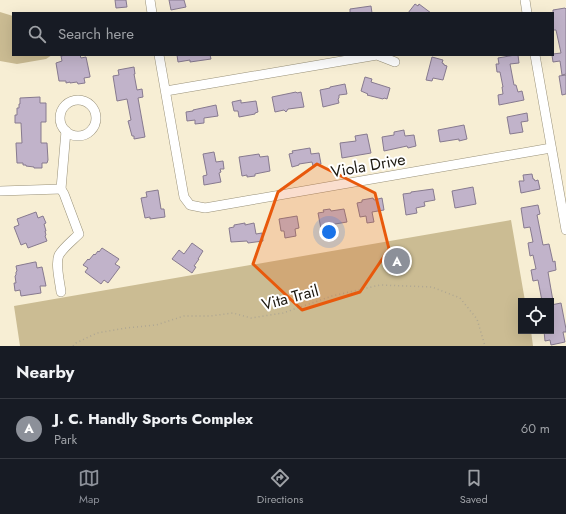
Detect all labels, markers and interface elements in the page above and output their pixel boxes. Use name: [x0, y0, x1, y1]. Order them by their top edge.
search box: [12, 12, 554, 56]
icon: search: [26, 23, 48, 45]
text: Search here: [58, 23, 134, 45]
street label: Viola Drive: [329, 148, 407, 183]
your location: [319, 222, 339, 242]
pin: A: [384, 246, 410, 276]
street label: Vita Trail: [259, 279, 321, 316]
map controls: [518, 298, 554, 334]
button: locate: [518, 298, 554, 334]
text: Nearby: [16, 360, 74, 384]
text: J. C. Handly Sports Complex: [54, 408, 253, 430]
text: A: [24, 419, 34, 438]
text: 60 m: [521, 419, 550, 438]
text: Park: [54, 430, 77, 449]
tab: Map: [78, 467, 100, 507]
tab: Directions: [257, 467, 303, 507]
tab: Saved: [460, 467, 488, 507]

